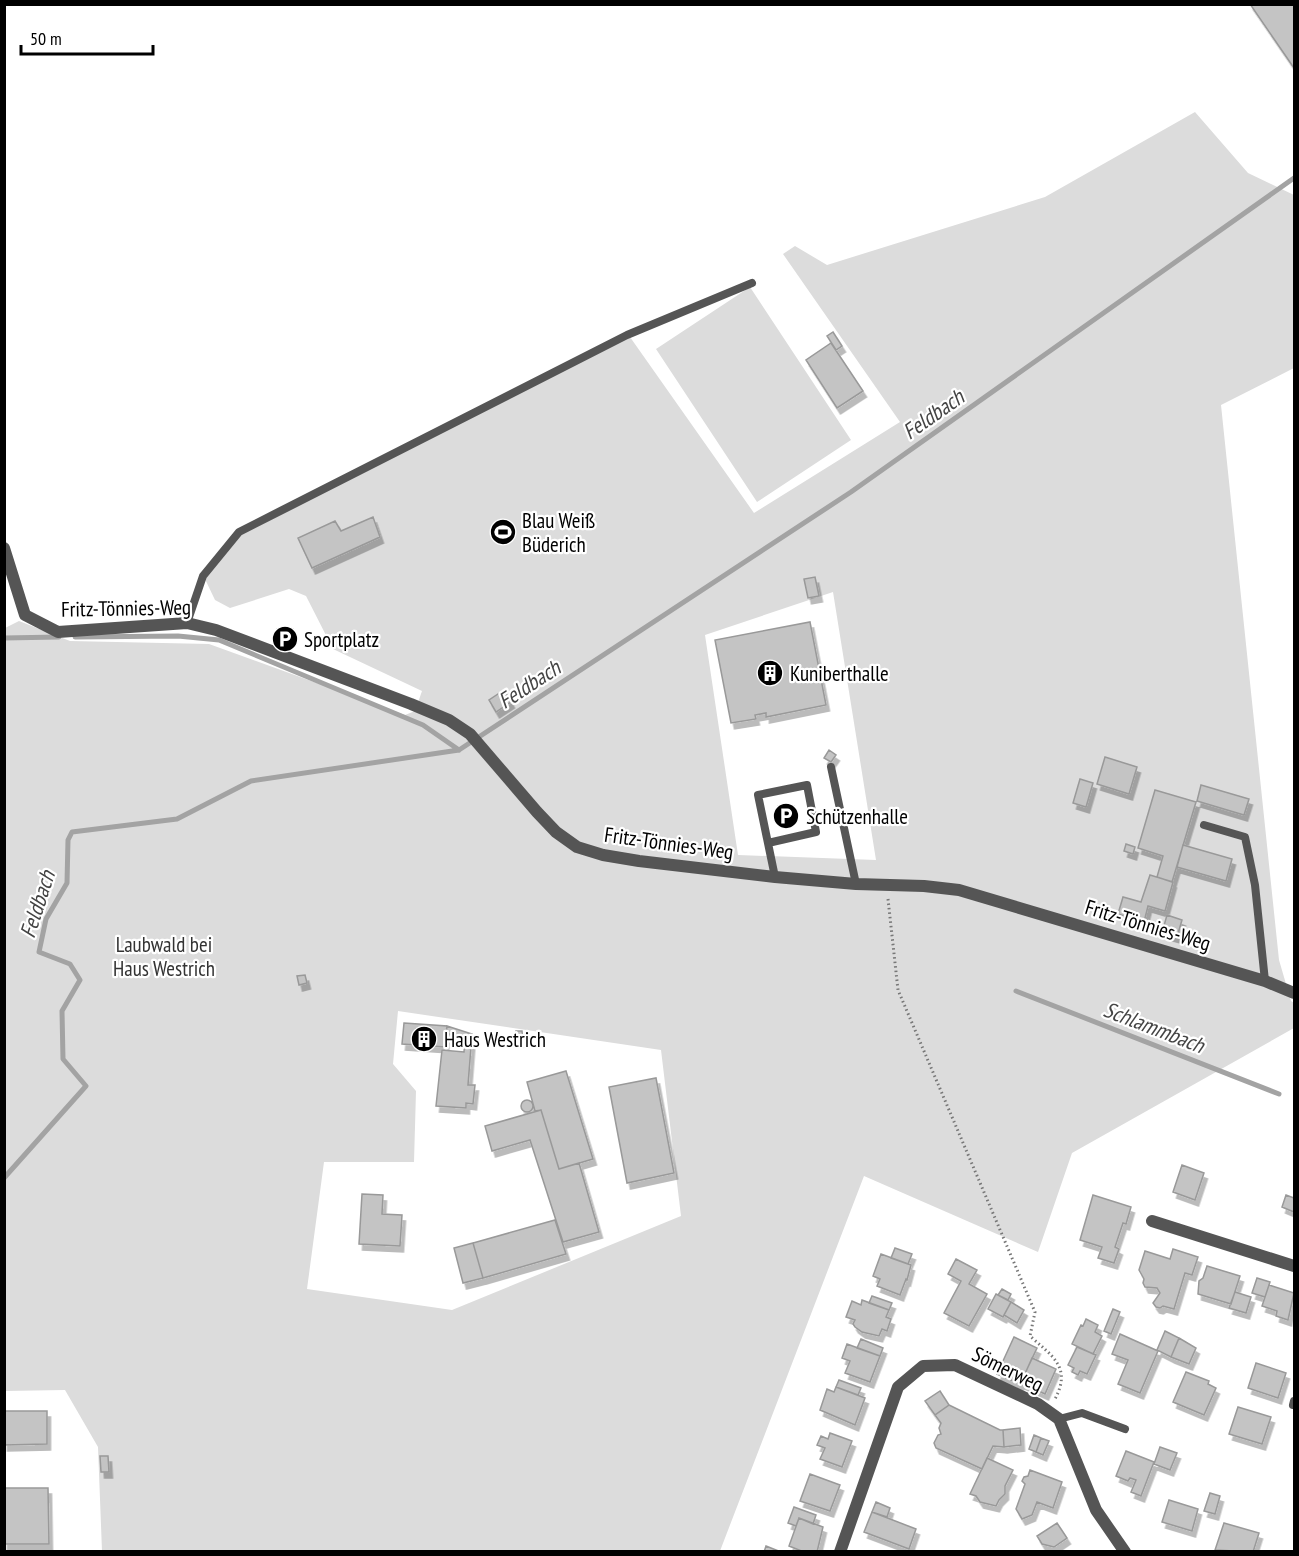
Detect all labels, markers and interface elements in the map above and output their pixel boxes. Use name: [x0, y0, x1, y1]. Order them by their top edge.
scale bar: [21, 18, 153, 56]
text: 50 m: [30, 27, 62, 50]
water label: Feldbach: [897, 382, 970, 445]
place label: Blau Weiß Büderich: [522, 507, 595, 558]
sports icon: Blau Weiß Büderich: [488, 517, 518, 547]
street label: Fritz-Tönnies-Weg: [61, 593, 191, 623]
parking icon: Sportplatz: [270, 624, 300, 654]
place label: Sportplatz: [304, 626, 379, 653]
water label: Feldbach: [493, 653, 567, 714]
building icon: Kuniberthalle: [755, 658, 785, 688]
place label: Kuniberthalle: [790, 660, 889, 687]
parking icon: Schützenhalle: [771, 801, 801, 831]
place label: Schützenhalle: [806, 803, 908, 830]
street label: Fritz-Tönnies-Weg: [603, 821, 735, 865]
water label: Feldbach: [13, 866, 61, 941]
street label: Fritz-Tönnies-Weg: [1082, 893, 1214, 957]
park label: Laubwald bei Haus Westrich: [113, 931, 215, 982]
water label: Schlammbach: [1100, 995, 1209, 1059]
building icon: Haus Westrich: [409, 1024, 439, 1054]
place label: Haus Westrich: [444, 1026, 546, 1053]
street label: Sömerweg: [968, 1340, 1048, 1398]

